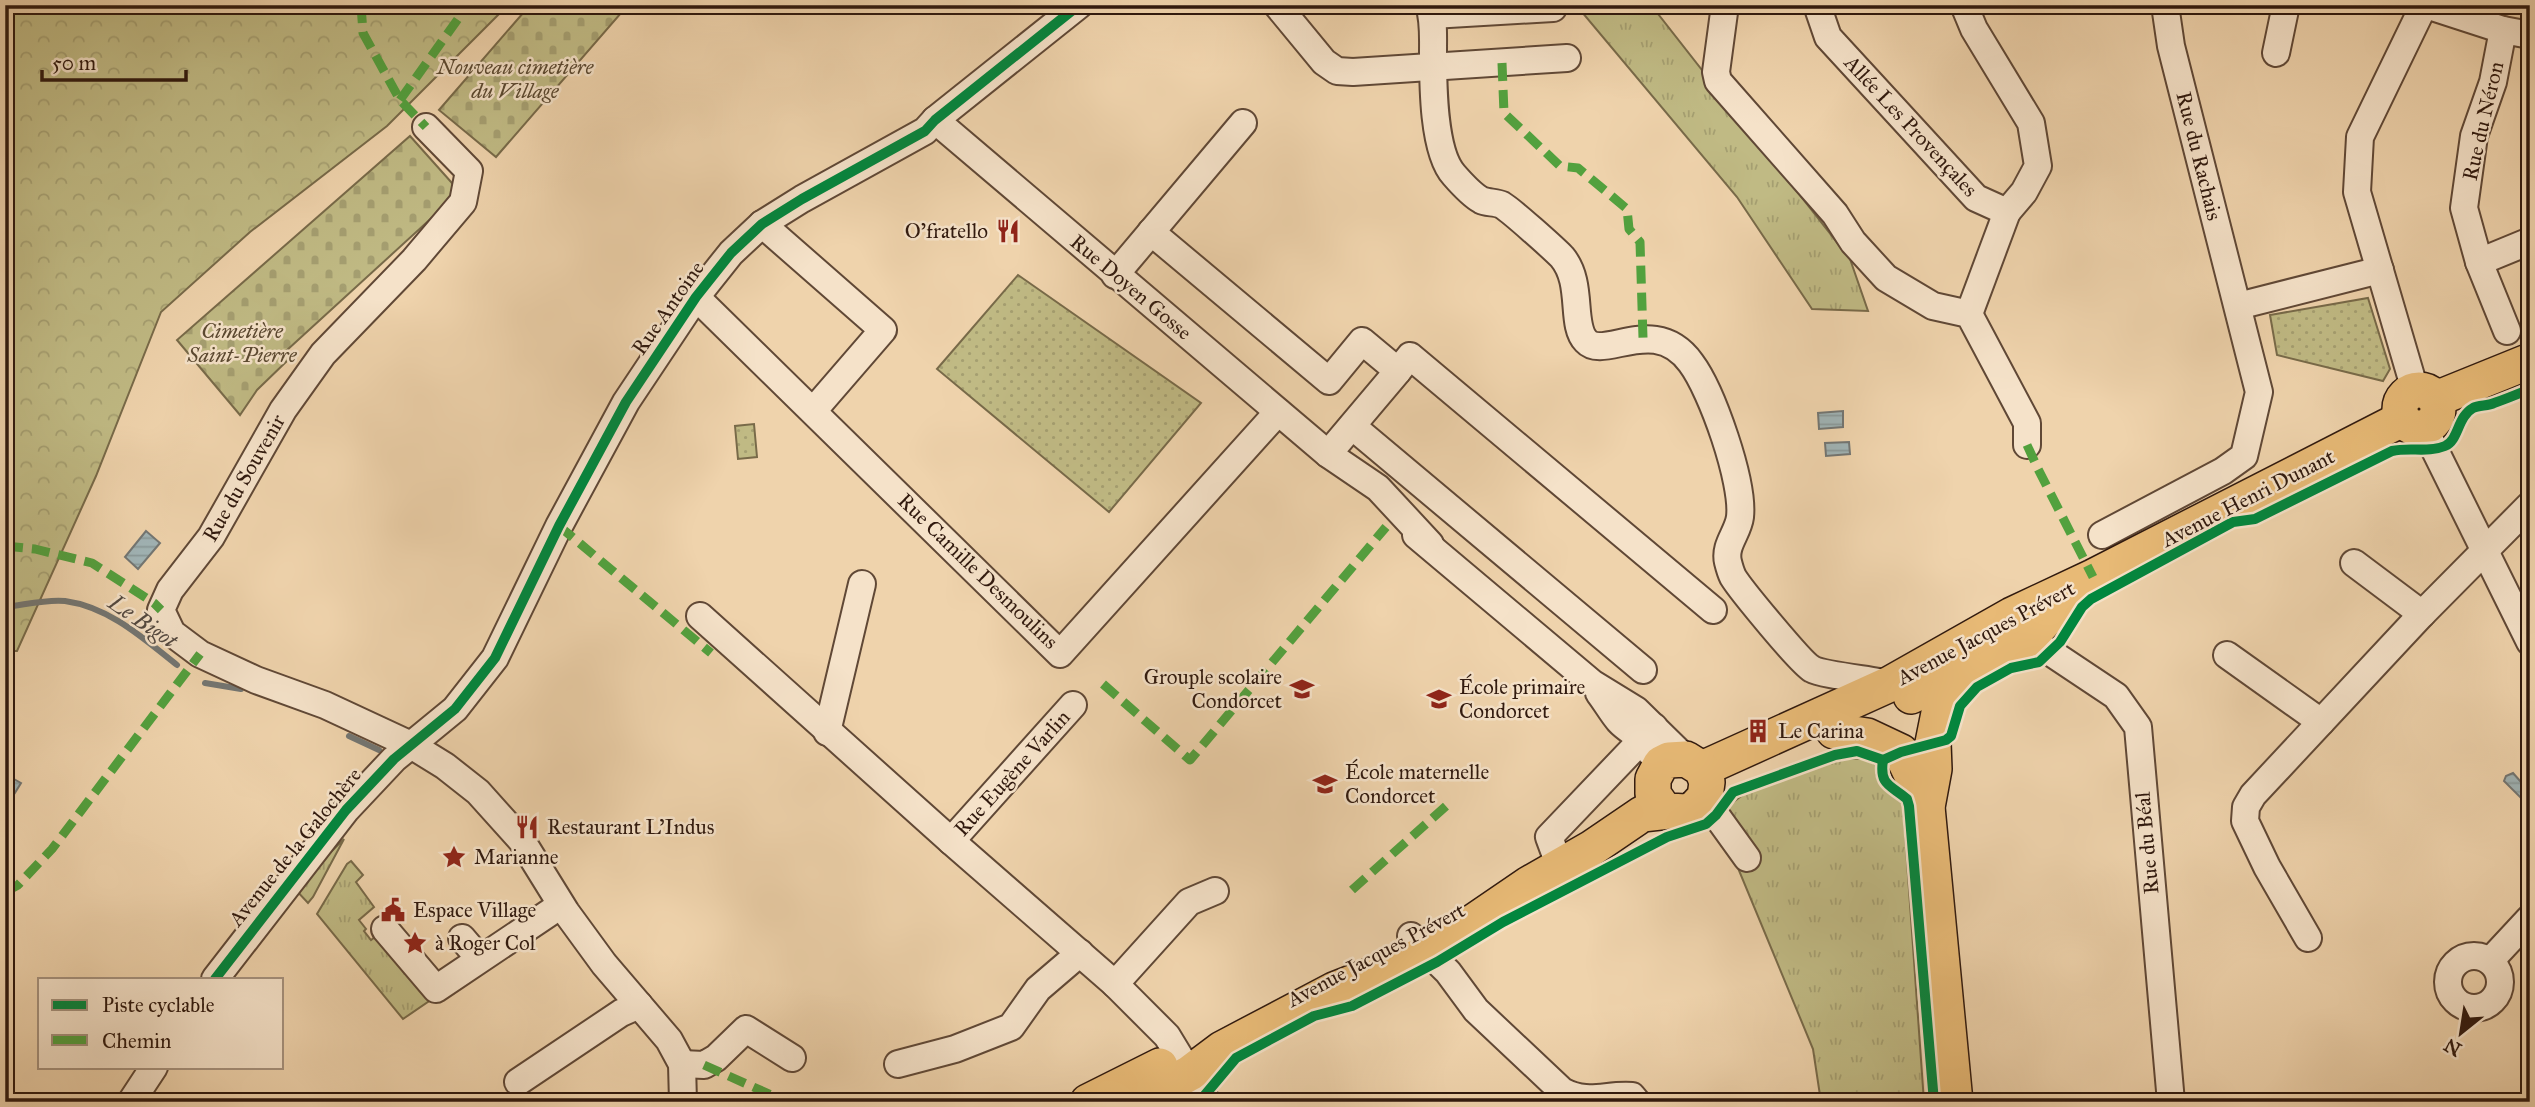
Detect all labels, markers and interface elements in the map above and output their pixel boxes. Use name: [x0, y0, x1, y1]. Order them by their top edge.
scale bar: [42, 38, 186, 82]
street label: Allée Les Provençales: [1838, 49, 1983, 202]
text: 50 m: [52, 50, 97, 76]
park label: Nouveau cimetière du Village: [436, 54, 595, 104]
street label: Rue du Néron: [2457, 59, 2509, 183]
street label: Rue du Rachais: [2170, 89, 2228, 223]
restaurant icon: O’fratello: [994, 217, 1022, 245]
place label: O’fratello: [905, 218, 988, 244]
street label: Rue Doyen Gosse: [1065, 229, 1197, 346]
street label: Rue Antoine: [626, 256, 710, 360]
park label: Cimetière Saint-Pierre: [187, 318, 298, 368]
street label: Rue du Souvenir: [197, 410, 291, 546]
street label: Avenue Henri Dunant: [2156, 443, 2339, 553]
street label: Rue Camille Desmoulins: [892, 488, 1064, 654]
street label: Avenue Jacques Prévert: [1892, 575, 2080, 691]
water label: Le Bigot: [103, 587, 184, 655]
place label: Grouple scolaire Condorcet: [1144, 664, 1283, 714]
place label: École primaire Condorcet: [1459, 673, 1586, 724]
school or university icon: Grouple scolaire Condorcet: [1288, 675, 1316, 703]
school or university icon: École primaire Condorcet: [1425, 685, 1453, 713]
street label: Rue Eugène Varlin: [949, 705, 1075, 841]
building icon: Le Carina: [1744, 717, 1772, 745]
place label: Le Carina: [1778, 718, 1864, 744]
place label: École maternelle Condorcet: [1345, 758, 1489, 809]
street label: Avenue de la Galochère: [222, 762, 367, 932]
school or university icon: École maternelle Condorcet: [1311, 770, 1339, 798]
street label: Rue du Béal: [2130, 791, 2164, 895]
restaurant icon: Restaurant L'Indus: [513, 813, 541, 841]
place label: Restaurant L'Indus: [547, 814, 714, 840]
place icon: Marianne: [440, 843, 468, 871]
place label: Marianne: [474, 844, 559, 870]
public building icon: Espace Village: [379, 896, 407, 924]
place label: Espace Village: [413, 897, 537, 923]
street label: Avenue Jacques Prévert: [1282, 897, 1470, 1013]
place icon: à Roger Col: [401, 929, 429, 957]
place label: à Roger Col: [435, 930, 536, 956]
legend: [38, 978, 284, 1068]
text: Piste cyclable: [102, 992, 215, 1018]
north arrow: [2426, 998, 2496, 1068]
text: Chemin: [102, 1028, 171, 1054]
text: N: [2440, 1033, 2465, 1061]

